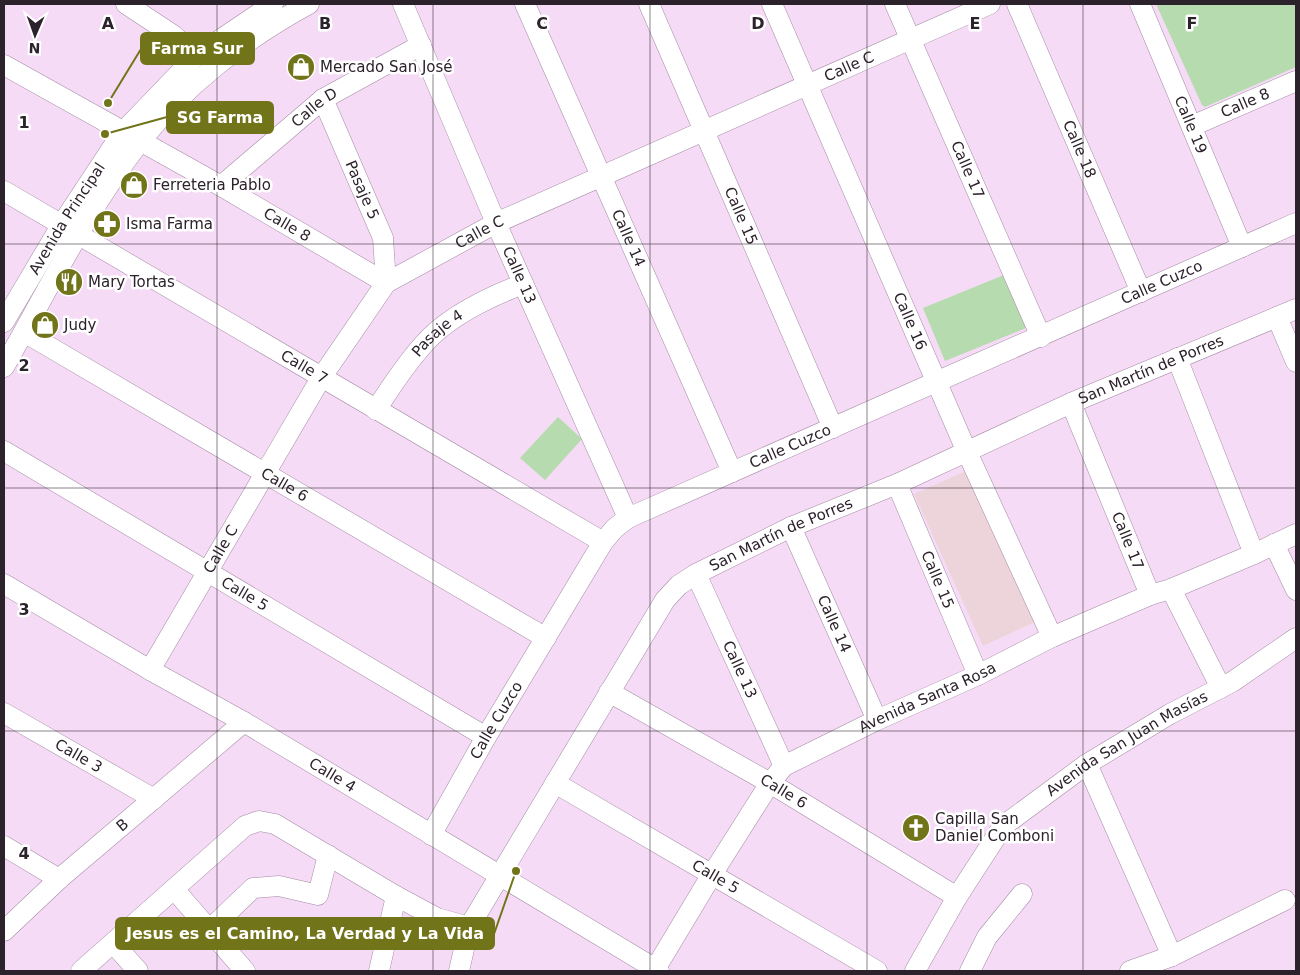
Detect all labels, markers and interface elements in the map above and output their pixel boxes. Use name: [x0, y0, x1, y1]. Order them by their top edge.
north arrow: [10, 10, 60, 60]
text: A: [102, 14, 115, 33]
text: B: [319, 14, 331, 33]
text: C: [536, 14, 548, 33]
text: D: [751, 14, 765, 33]
text: E: [970, 14, 980, 33]
text: F: [1187, 14, 1197, 33]
callout: Farma Sur: [141, 33, 254, 64]
text: Farma Sur: [151, 39, 243, 58]
text: N: [28, 40, 41, 56]
street label: Calle C: [821, 48, 877, 85]
shop icon: Mercado San José: [286, 52, 316, 82]
place label: Mercado San José: [320, 58, 453, 76]
street label: Calle D: [288, 84, 340, 131]
street label: Calle 8: [1218, 84, 1272, 121]
street label: Calle 19: [1171, 93, 1211, 156]
callout: SG Farma: [167, 102, 273, 133]
text: SG Farma: [177, 108, 263, 127]
text: 1: [18, 113, 30, 132]
street label: Calle 18: [1059, 117, 1100, 181]
street label: Calle 17: [947, 138, 988, 201]
street label: Pasaje 5: [342, 158, 383, 222]
street label: Avenida Principal: [25, 159, 109, 278]
shop icon: Ferreteria Pablo: [119, 170, 149, 200]
place label: Ferreteria Pablo: [153, 176, 271, 194]
street label: Calle 15: [721, 184, 761, 248]
street label: Calle 8: [260, 204, 314, 246]
street label: Calle 14: [608, 207, 649, 270]
pharmacy icon: Isma Farma: [92, 209, 122, 239]
street label: Calle C: [452, 212, 506, 252]
place label: Isma Farma: [126, 215, 213, 233]
street label: Calle 13: [499, 244, 540, 307]
street label: Calle Cuzco: [1118, 256, 1205, 308]
restaurant icon: Mary Tortas: [54, 267, 84, 297]
place label: Mary Tortas: [88, 273, 175, 291]
street label: Calle 16: [890, 290, 931, 353]
street label: Pasaje 4: [408, 306, 466, 360]
shop icon: Judy: [30, 310, 60, 340]
place label: Judy: [63, 316, 96, 334]
street label: San Martín de Porres: [1076, 331, 1226, 408]
street label: Calle 7: [277, 346, 331, 388]
text: 2: [18, 356, 30, 375]
street label: Calle Cuzco: [747, 420, 834, 472]
street label: Calle 6: [258, 464, 311, 506]
street label: San Martín de Porres: [706, 494, 855, 575]
street label: Calle 17: [1108, 509, 1148, 572]
street label: Calle C: [200, 522, 242, 576]
street label: Calle 15: [917, 548, 958, 611]
street label: Calle 5: [218, 573, 272, 615]
street label: Calle 14: [813, 592, 855, 655]
text: 3: [18, 600, 30, 619]
street label: Calle 13: [719, 638, 761, 701]
street label: Avenida Santa Rosa: [856, 658, 999, 737]
street label: Calle Cuzco: [466, 678, 526, 762]
street label: Avenida San Juan Masías: [1043, 687, 1211, 800]
street label: Calle 3: [52, 735, 105, 776]
street label: Calle 4: [306, 754, 359, 796]
street label: Calle 6: [757, 770, 810, 812]
place label: Capilla San Daniel Comboni: [935, 810, 1054, 845]
church icon: Capilla San Daniel Comboni: [901, 813, 931, 843]
street label: B: [113, 815, 132, 835]
text: 4: [18, 844, 30, 863]
street label: Calle 5: [689, 856, 742, 898]
callout: Jesus es el Camino, La Verdad y La Vida: [116, 918, 494, 949]
text: Jesus es el Camino, La Verdad y La Vida: [125, 924, 484, 943]

